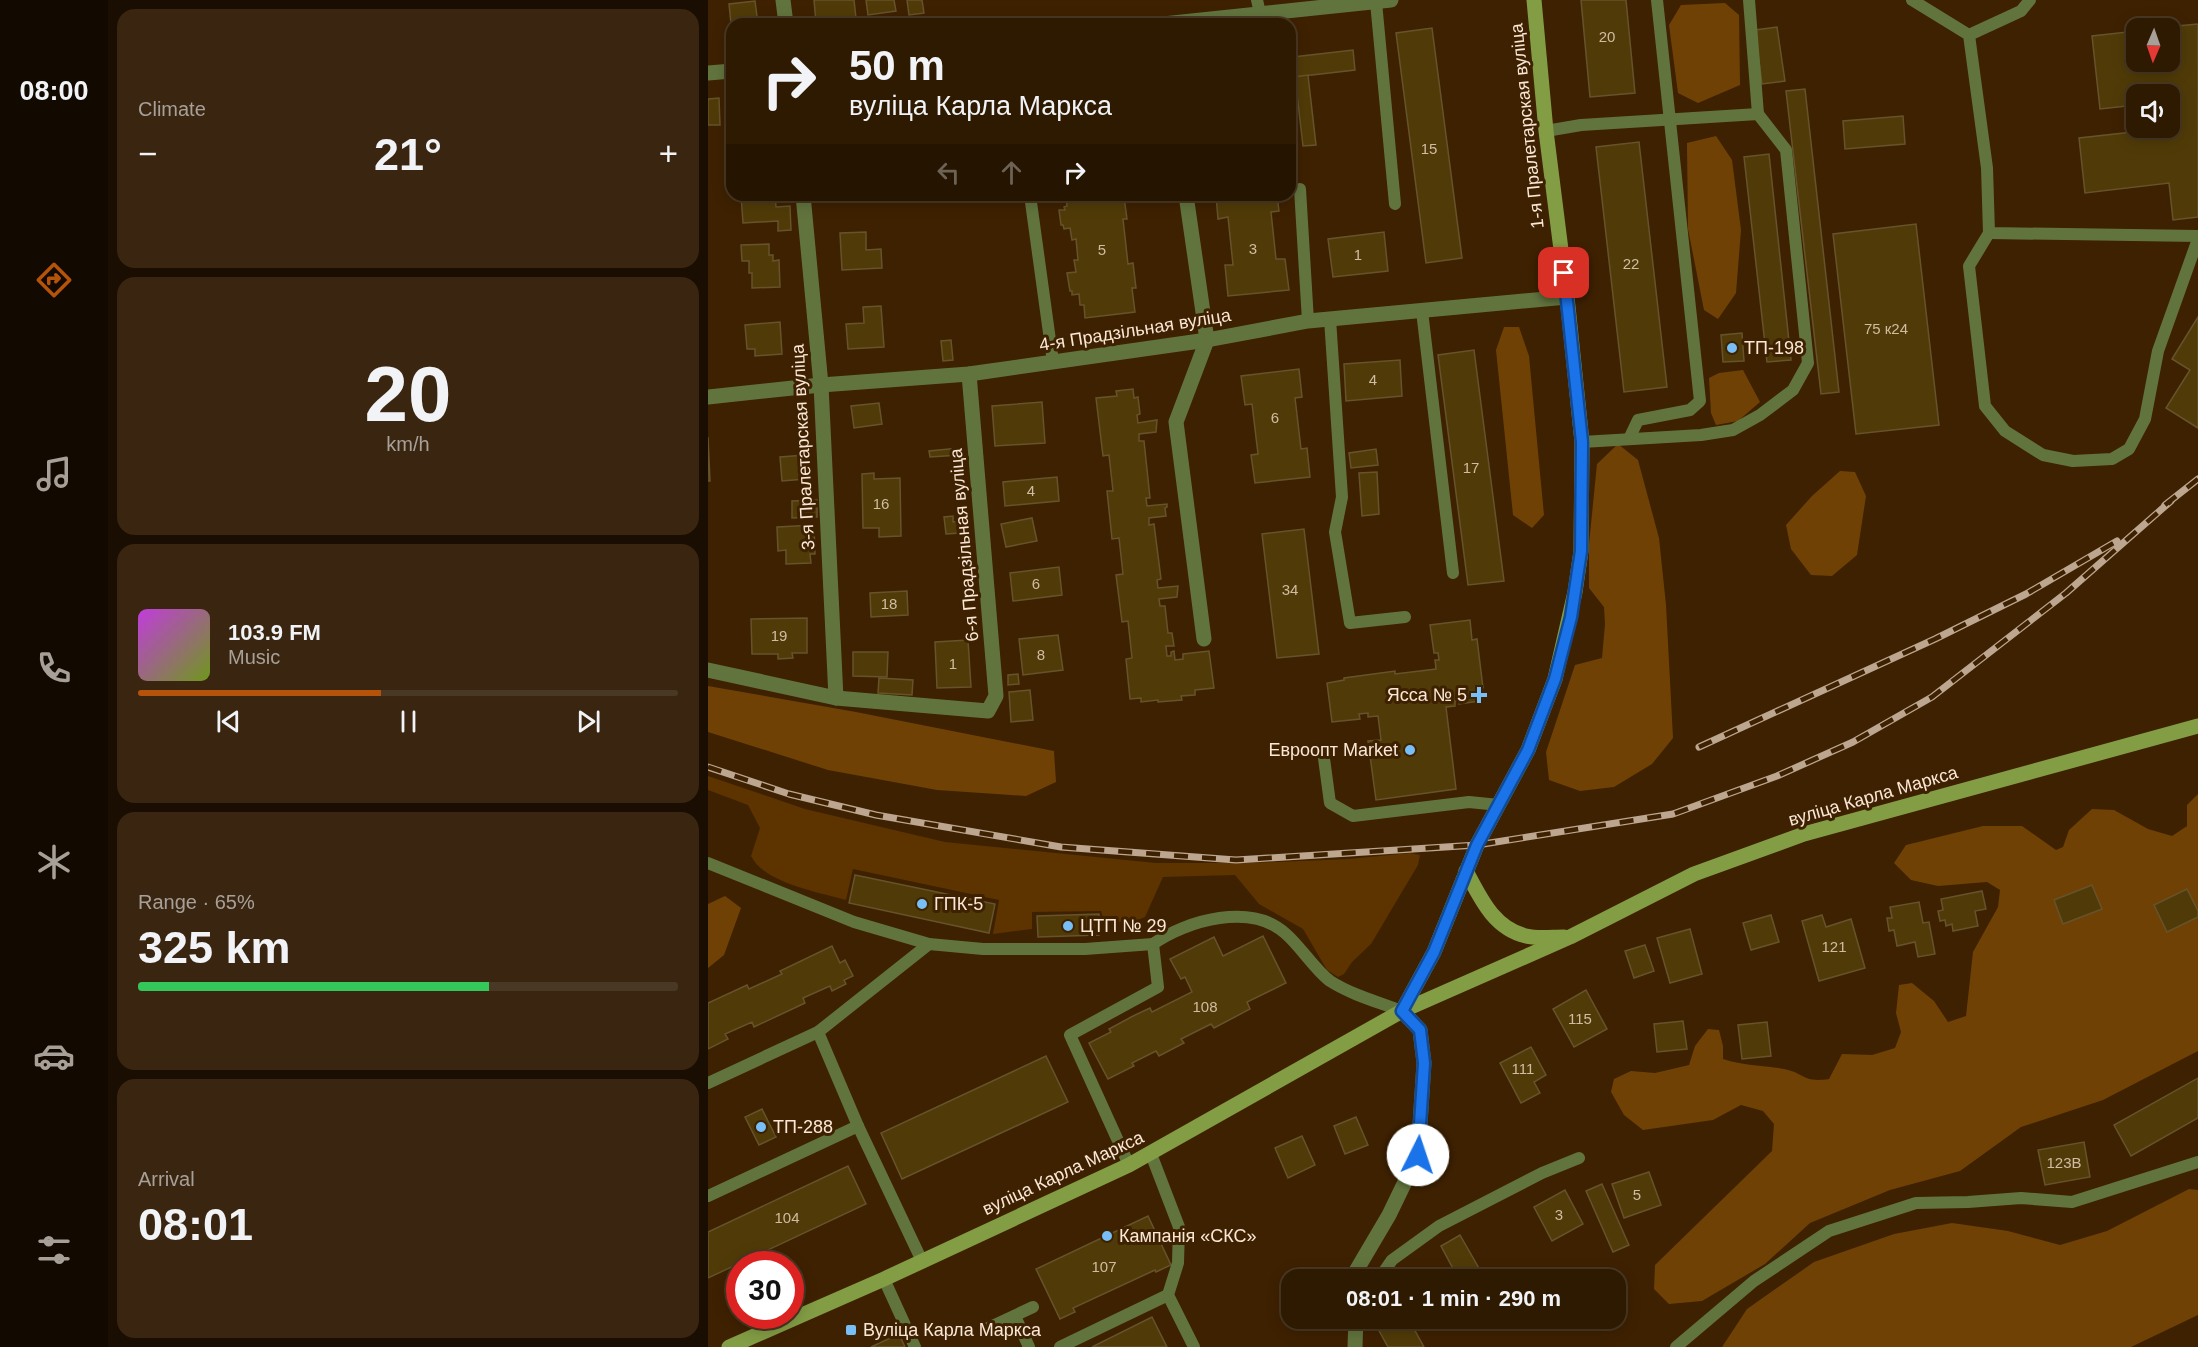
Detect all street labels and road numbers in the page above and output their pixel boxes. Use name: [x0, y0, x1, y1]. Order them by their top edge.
street label: 1-я Пралетарская вуліца: [1506, 21, 1548, 230]
street label: 4-я Прадзільная вуліца: [1038, 305, 1233, 355]
street label: 3-я Пралетарская вуліца: [788, 342, 818, 551]
street label: 6-я Прадзільная вуліца: [946, 447, 982, 642]
street label: вуліца Карла Маркса: [1786, 762, 1961, 830]
street label: вуліца Карла Маркса: [979, 1126, 1148, 1219]

